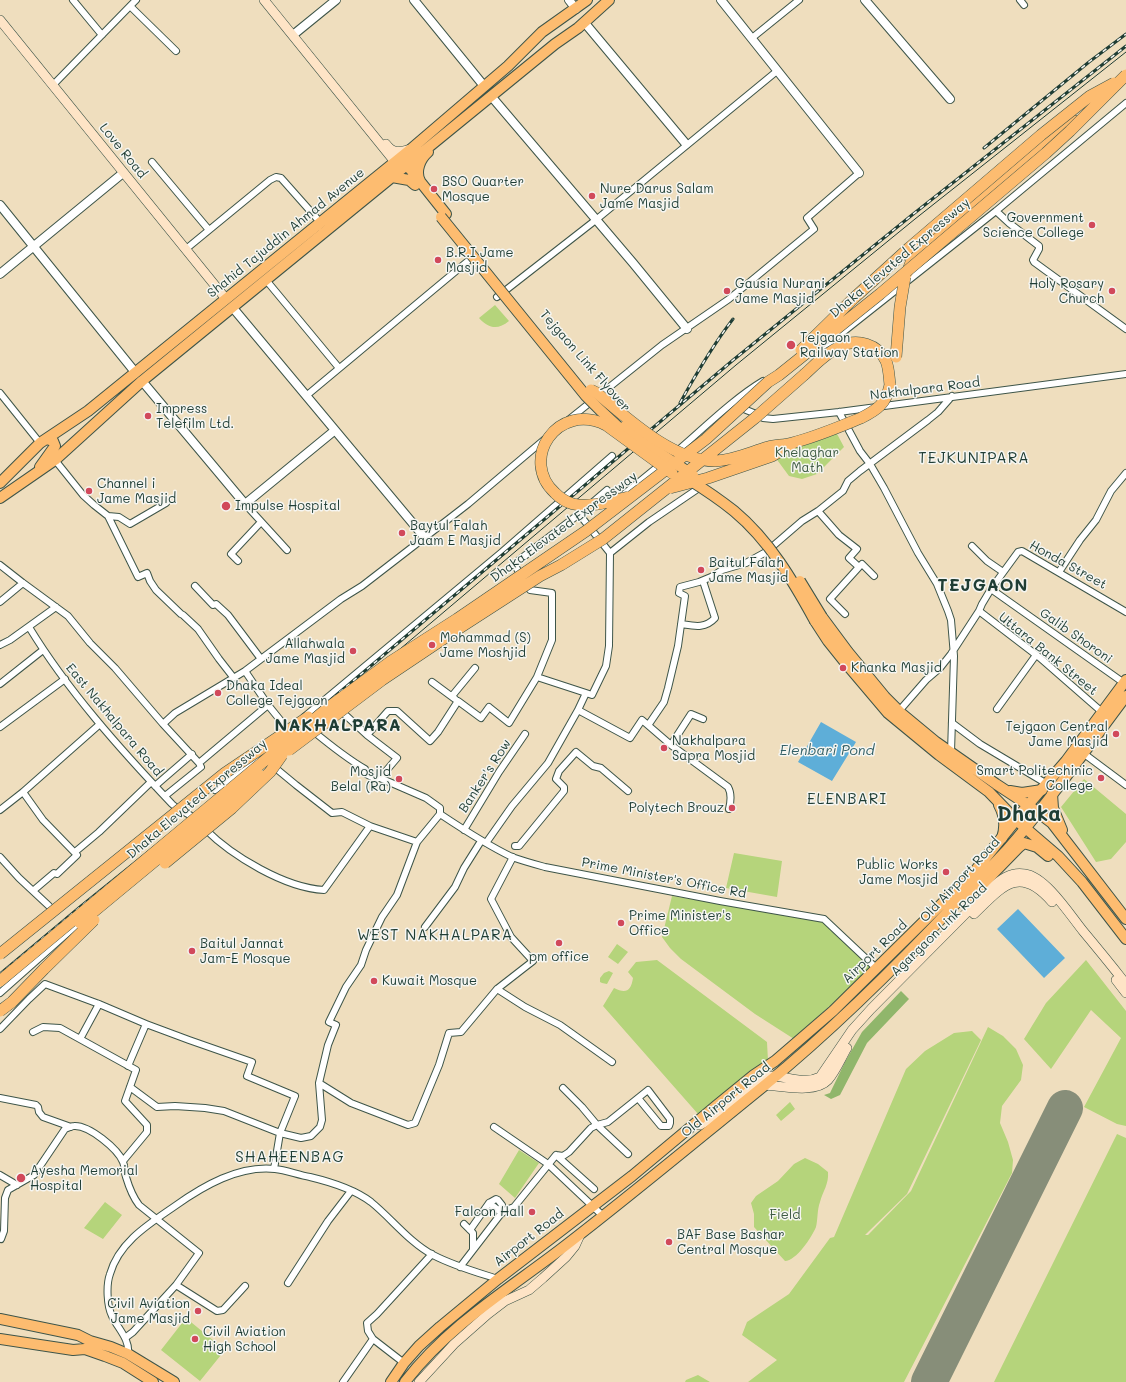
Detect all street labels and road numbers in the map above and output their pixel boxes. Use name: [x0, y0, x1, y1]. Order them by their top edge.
street label: Love Road: [96, 120, 150, 182]
street label: Shahid Tajuddin Ahmad Avenue: [204, 165, 368, 301]
street label: Dhaka Elevated Expressway: [827, 195, 973, 321]
street label: Tejgaon Link Flyover: [536, 307, 634, 415]
street label: Nakhalpara Road: [869, 375, 981, 403]
street label: Dhaka Elevated Expressway: [488, 468, 640, 586]
street label: Honda Street: [1027, 537, 1109, 593]
street label: Galib Shoroni: [1037, 605, 1115, 667]
street label: Uttara Bank Street: [995, 609, 1101, 699]
street label: East Nakhalpara Road: [62, 660, 166, 780]
street label: Dhaka Elevated Expressway: [124, 736, 270, 862]
street label: Banker's Row: [455, 736, 515, 816]
street label: Old Airport Road: [917, 834, 1003, 926]
street label: Prime Minister's Office Rd: [580, 854, 748, 902]
street label: Agargaon Link Road: [888, 880, 990, 980]
street label: Airport Road: [839, 917, 911, 987]
street label: Old Airport Road: [678, 1059, 774, 1141]
street label: Airport Road: [491, 1206, 567, 1270]

